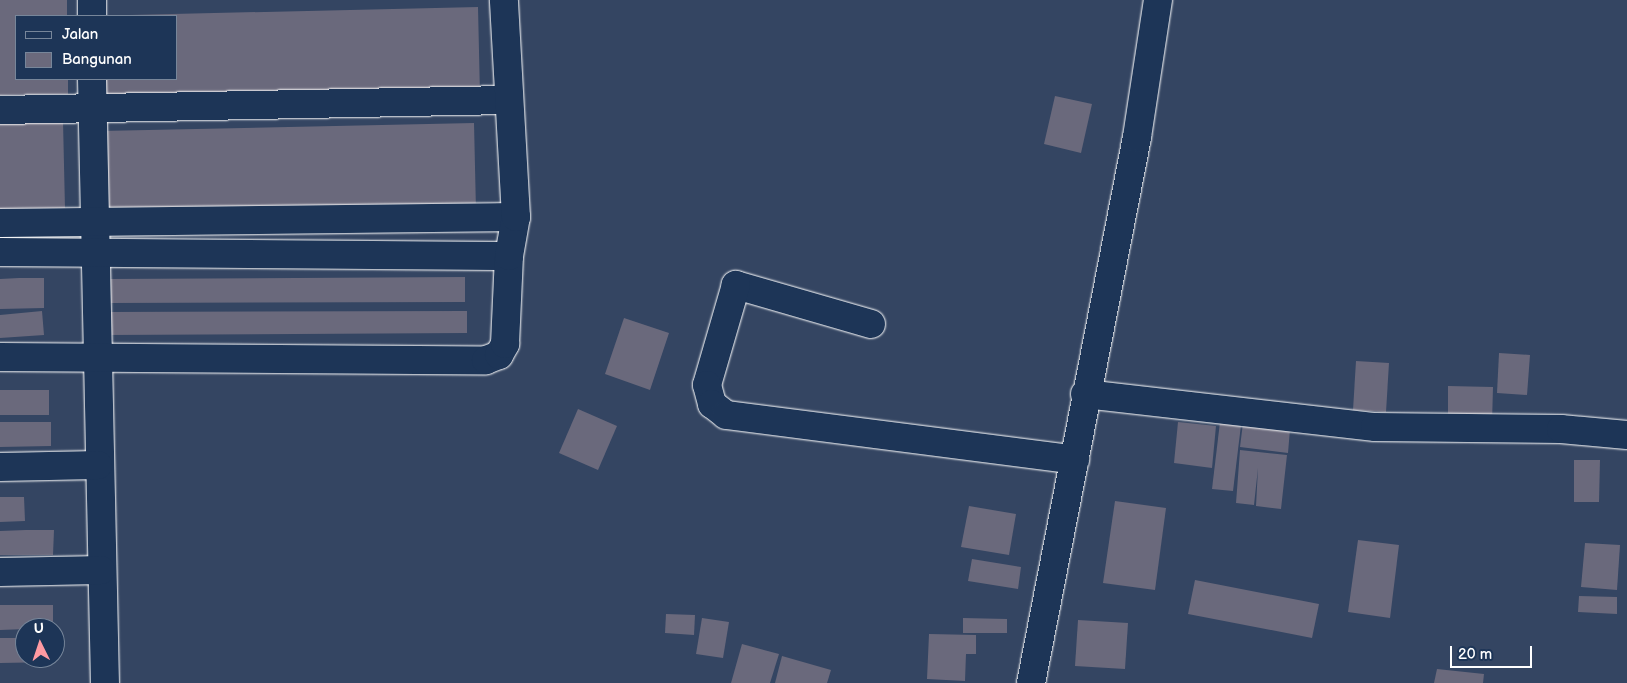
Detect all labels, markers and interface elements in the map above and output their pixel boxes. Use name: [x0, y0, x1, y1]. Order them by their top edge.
legend: [15, 15, 178, 80]
text: Jalan: [62, 25, 98, 44]
text: Bangunan: [62, 50, 132, 69]
north arrow: [15, 618, 65, 668]
text: U: [33, 620, 45, 637]
scale bar: [1452, 636, 1534, 668]
text: 20 m: [1458, 645, 1492, 664]

